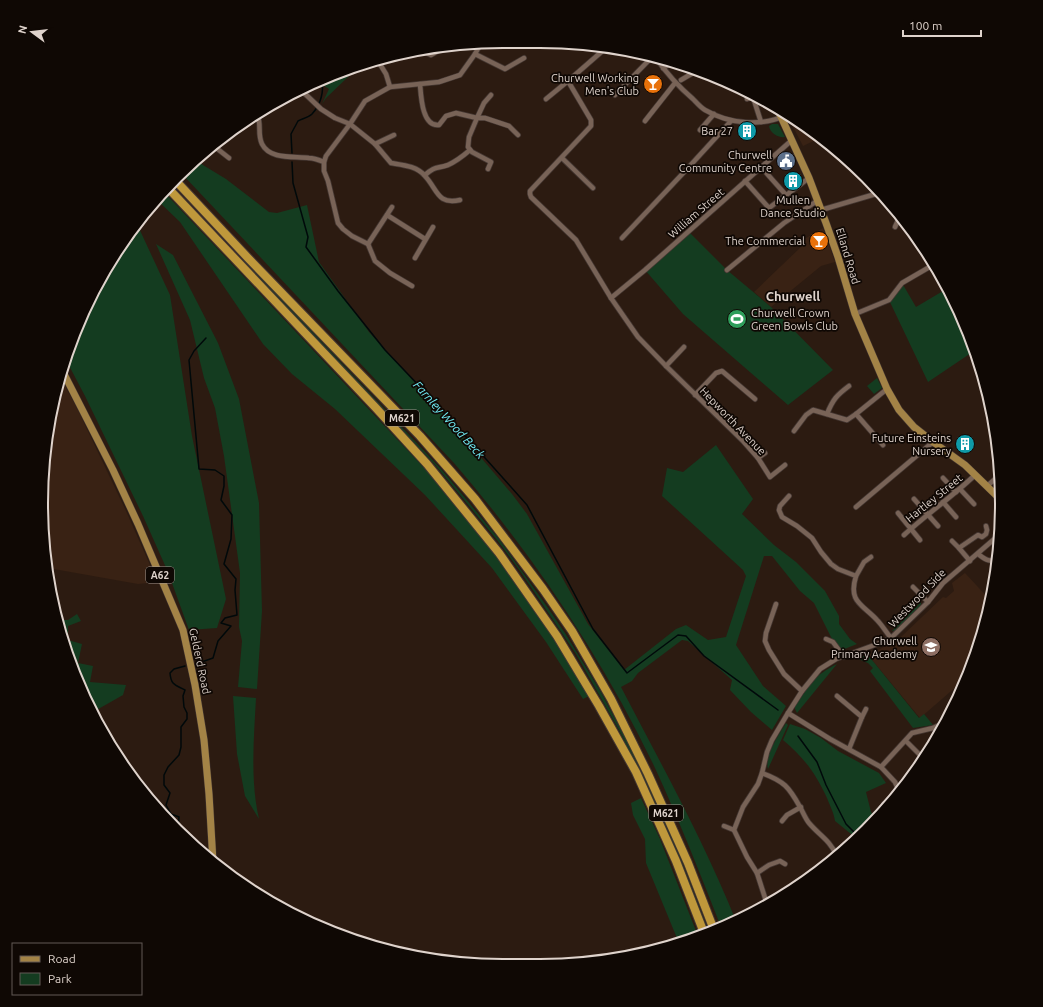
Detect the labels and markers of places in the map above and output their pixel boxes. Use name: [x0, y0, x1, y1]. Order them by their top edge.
place label: Churwell Working Men's Club: [551, 72, 639, 97]
bar icon: Churwell Working Men's Club: [642, 73, 664, 95]
building icon: Bar 27: [736, 120, 758, 142]
place label: Bar 27: [701, 125, 733, 137]
place label: Churwell Community Centre: [679, 149, 772, 174]
public building icon: Churwell Community Centre: [775, 150, 797, 172]
building icon: Mullen Dance Studio: [782, 170, 804, 192]
place label: Mullen Dance Studio: [760, 194, 826, 219]
bar icon: The Commercial: [808, 230, 830, 252]
place label: The Commercial: [725, 235, 805, 247]
place label: Churwell Crown Green Bowls Club: [751, 307, 838, 332]
sports icon: Churwell Crown Green Bowls Club: [726, 308, 748, 330]
place label: Future Einsteins Nursery: [872, 432, 952, 457]
building icon: Future Einsteins Nursery: [954, 433, 976, 455]
place label: Churwell Primary Academy: [831, 635, 918, 660]
school or university icon: Churwell Primary Academy: [920, 636, 942, 658]

